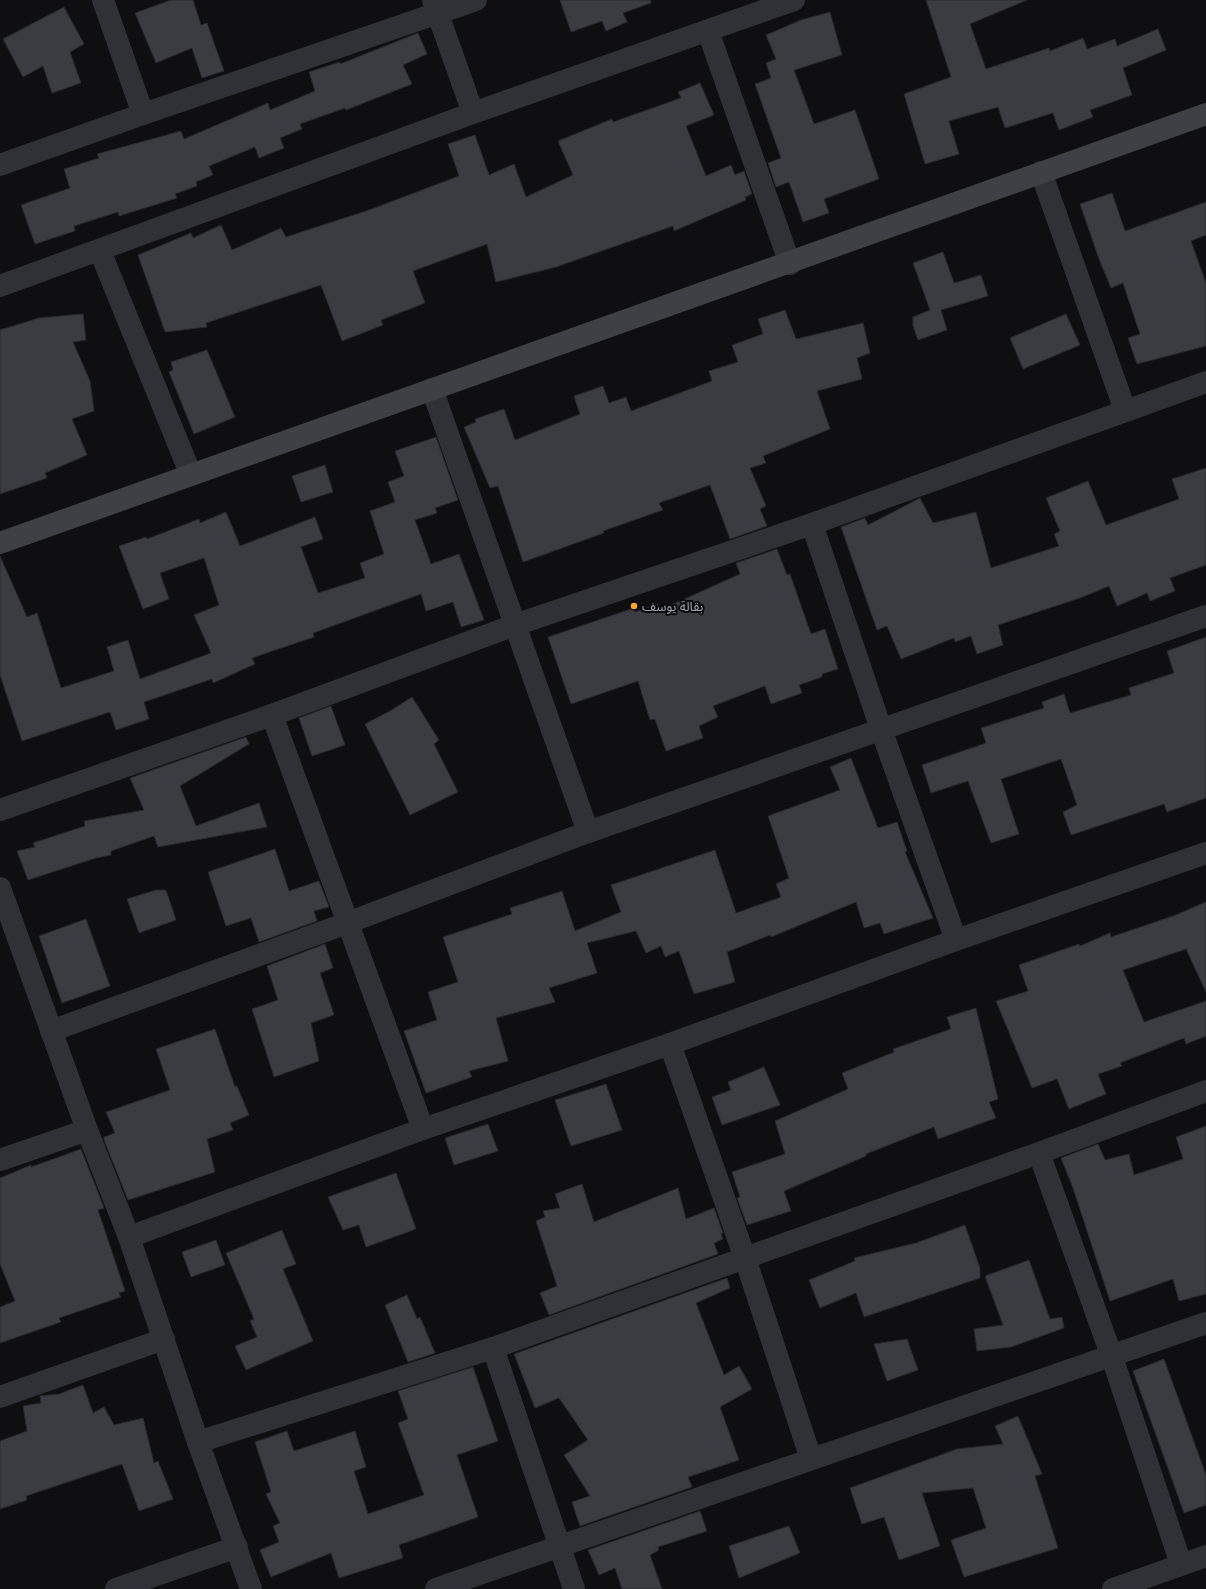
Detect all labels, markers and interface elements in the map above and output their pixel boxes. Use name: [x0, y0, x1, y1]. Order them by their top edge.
place label: بقالة يوسف: [642, 598, 703, 614]
marker: بقالة يوسف: [629, 601, 639, 611]

